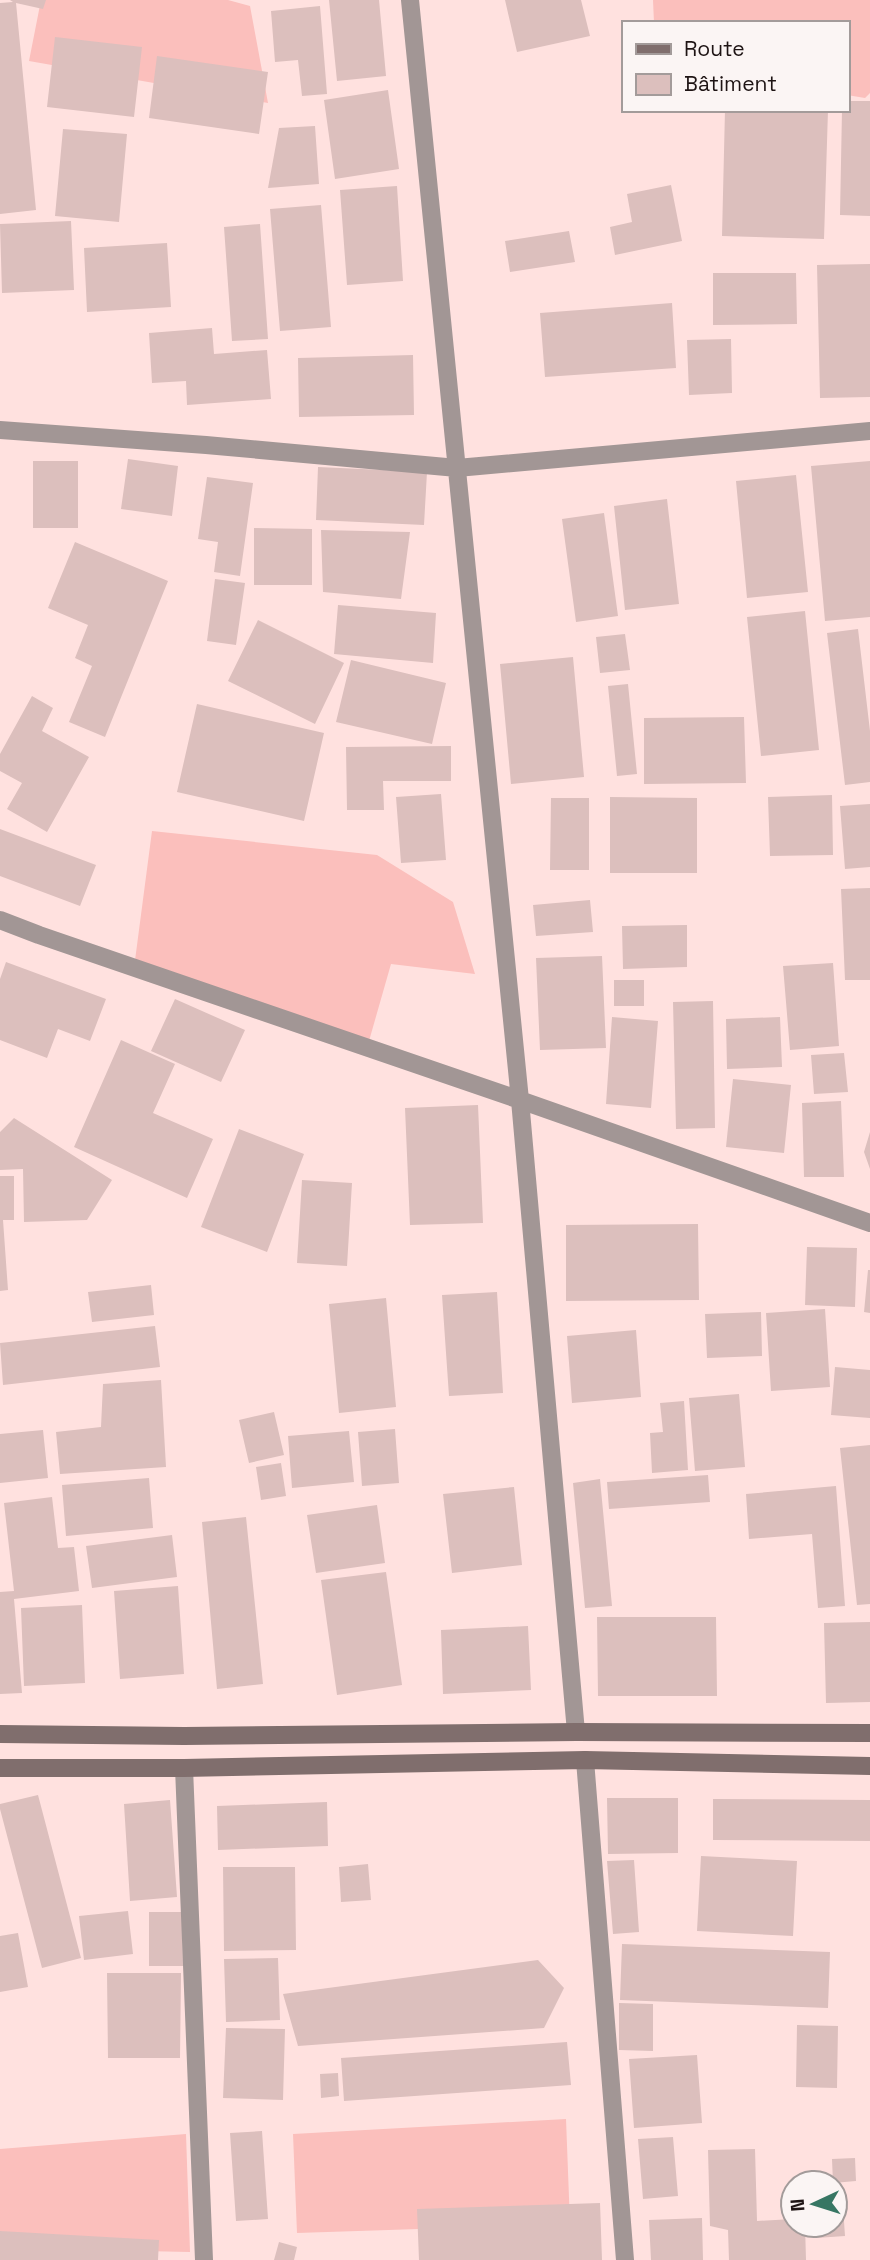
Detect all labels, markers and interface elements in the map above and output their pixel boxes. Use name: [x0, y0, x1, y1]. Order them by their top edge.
legend: [622, 21, 849, 112]
text: Route: [684, 35, 745, 62]
text: Bâtiment: [684, 70, 777, 97]
north arrow: [779, 2169, 849, 2239]
text: N: [785, 2198, 810, 2212]

